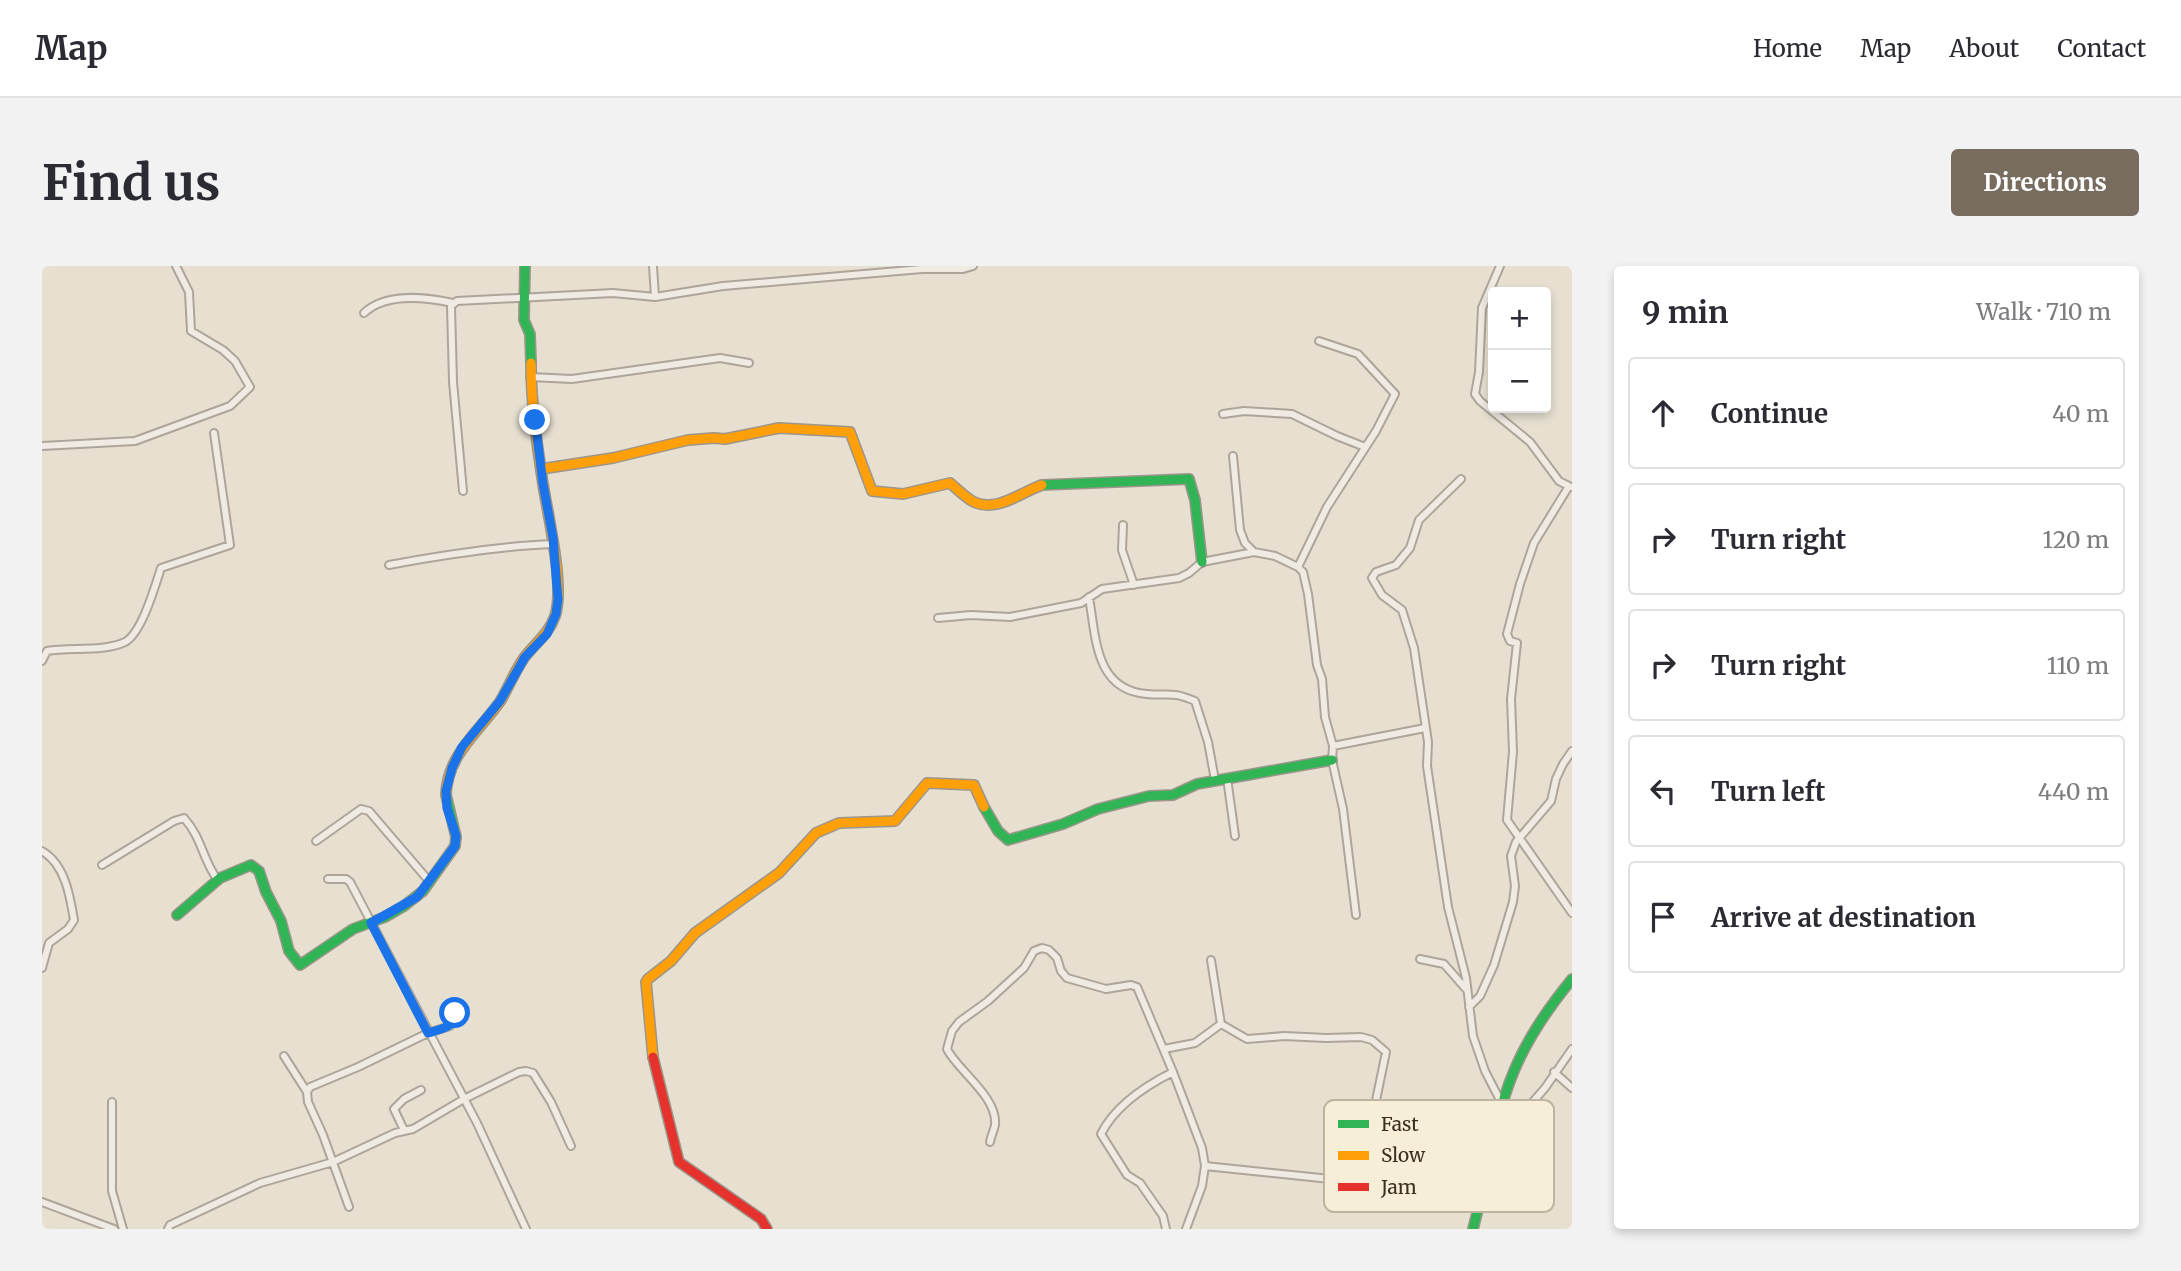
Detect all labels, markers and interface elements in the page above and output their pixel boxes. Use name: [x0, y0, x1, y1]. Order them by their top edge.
text: Map: [35, 28, 108, 69]
text: Home: [1753, 33, 1822, 64]
text: Map: [1860, 33, 1911, 64]
text: About: [1949, 33, 2019, 64]
text: Contact: [2057, 33, 2146, 64]
button: Directions: [1951, 149, 2139, 216]
text: Find us: [42, 152, 220, 213]
map controls: [1488, 287, 1551, 413]
button: +: [1488, 287, 1551, 350]
text: 9 min: [1642, 293, 1728, 331]
text: Walk · 710 m: [1976, 297, 2111, 326]
button: −: [1488, 350, 1551, 413]
icon: ahead: [1644, 394, 1682, 432]
text: Continue: [1711, 397, 1828, 430]
text: 40 m: [2052, 399, 2109, 428]
route end: [519, 404, 550, 435]
icon: right: [1644, 520, 1682, 558]
text: Turn right: [1711, 523, 1846, 556]
text: 120 m: [2043, 525, 2109, 554]
icon: right: [1644, 646, 1682, 684]
text: Turn right: [1711, 649, 1846, 682]
text: 110 m: [2047, 651, 2109, 680]
icon: left: [1644, 772, 1682, 810]
text: Turn left: [1711, 775, 1825, 808]
text: 440 m: [2038, 777, 2109, 806]
icon: arrive: [1644, 898, 1682, 936]
text: Arrive at destination: [1711, 901, 1976, 934]
route start: [439, 997, 470, 1028]
legend: [1324, 1100, 1554, 1212]
text: Fast: [1381, 1112, 1419, 1136]
text: Slow: [1381, 1143, 1426, 1167]
text: Jam: [1380, 1175, 1417, 1199]

